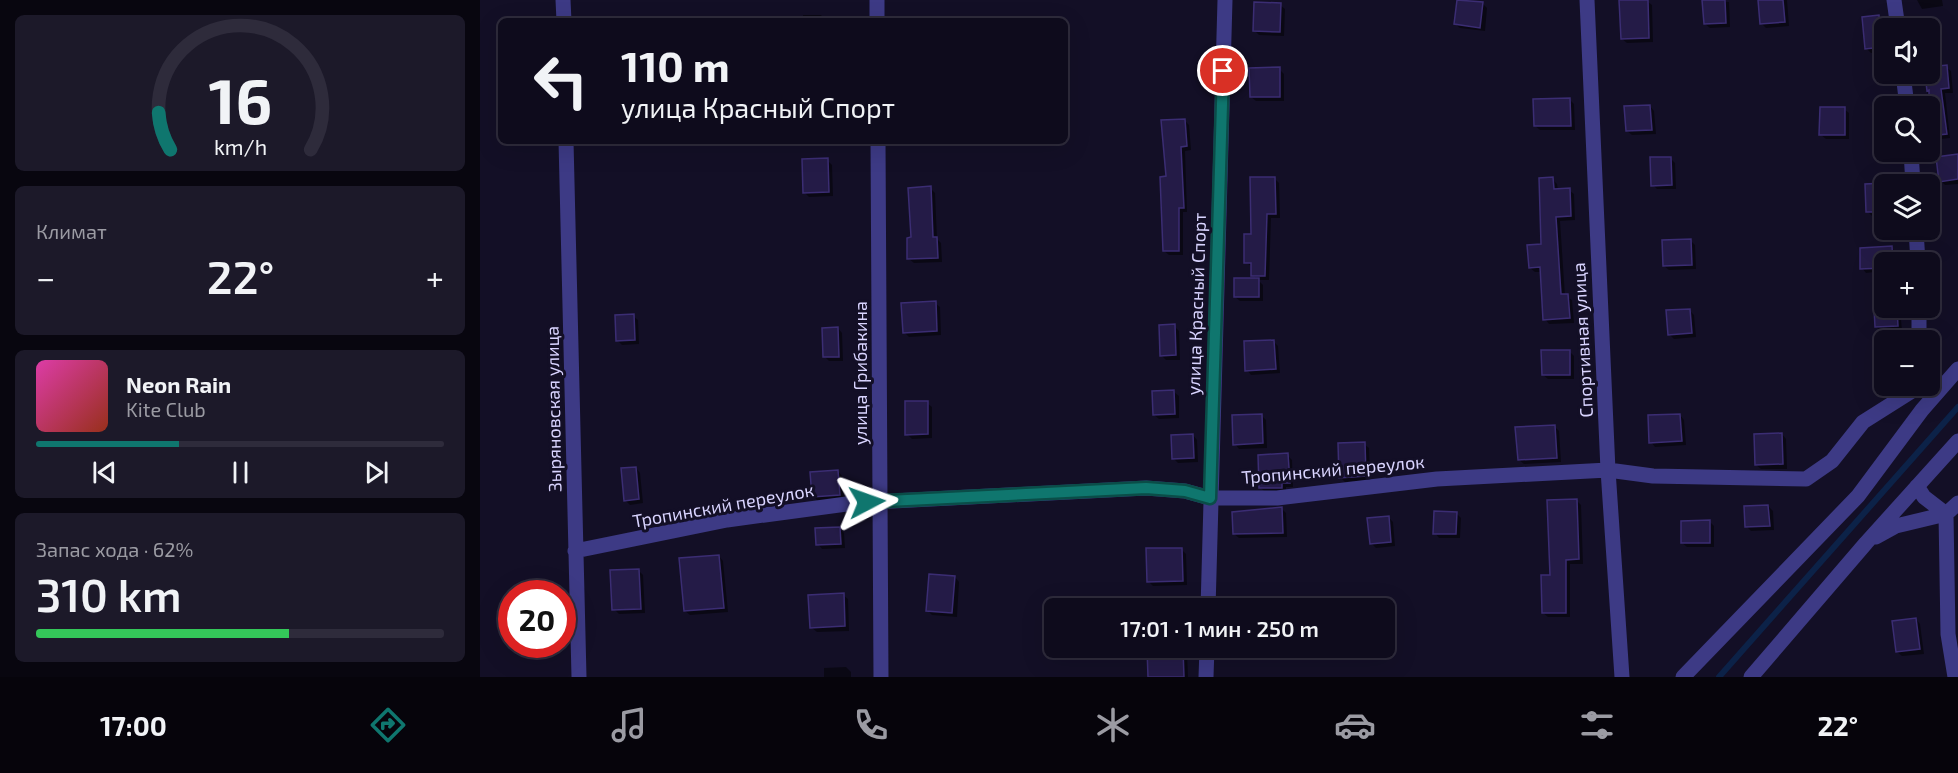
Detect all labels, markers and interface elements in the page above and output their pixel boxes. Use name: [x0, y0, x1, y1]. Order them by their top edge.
map controls: [1874, 18, 1940, 396]
button: sound: [1874, 18, 1940, 84]
text: 110 m: [621, 40, 730, 90]
icon: left: [522, 42, 600, 120]
pin: [1197, 45, 1248, 96]
icon: arrive: [1206, 54, 1239, 87]
text: 16: [208, 62, 272, 137]
text: улица Красный Спорт: [621, 91, 895, 123]
button: search: [1874, 96, 1940, 162]
text: km/h: [213, 134, 267, 159]
button: layers: [1874, 174, 1940, 240]
street label: улица Красный Спорт: [1182, 212, 1210, 396]
text: Климат: [36, 219, 107, 243]
text: 22°: [207, 249, 274, 303]
button: +: [1874, 252, 1940, 318]
text: −: [36, 257, 55, 297]
text: +: [426, 257, 444, 297]
street label: Спортивная улица: [1567, 262, 1597, 418]
street label: улица Грибакина: [849, 301, 871, 445]
street label: Зыряновская улица: [541, 326, 565, 492]
button: −: [1874, 330, 1940, 396]
text: Neon Rain: [126, 371, 231, 397]
text: Kite Club: [126, 397, 206, 421]
street label: Тропинский переулок: [1240, 450, 1426, 488]
icon: previous: [88, 456, 121, 489]
icon: pause: [224, 456, 257, 489]
icon: next: [360, 456, 393, 489]
position arrow: [835, 470, 899, 534]
street label: Тропинский переулок: [631, 478, 816, 532]
text: Запас хода · 62%: [36, 537, 193, 561]
text: 310 km: [36, 567, 182, 621]
speed limit sign: 20: [498, 580, 576, 658]
text: 17:01 · 1 мин · 250 m: [1120, 615, 1319, 641]
icon: directions: [367, 704, 409, 746]
icon: music: [608, 704, 650, 746]
icon: phone: [850, 704, 892, 746]
icon: climate: [1092, 704, 1134, 746]
icon: car: [1334, 704, 1376, 746]
icon: filters: [1576, 704, 1618, 746]
text: 17:00: [100, 709, 167, 741]
text: 22°: [1817, 709, 1858, 741]

